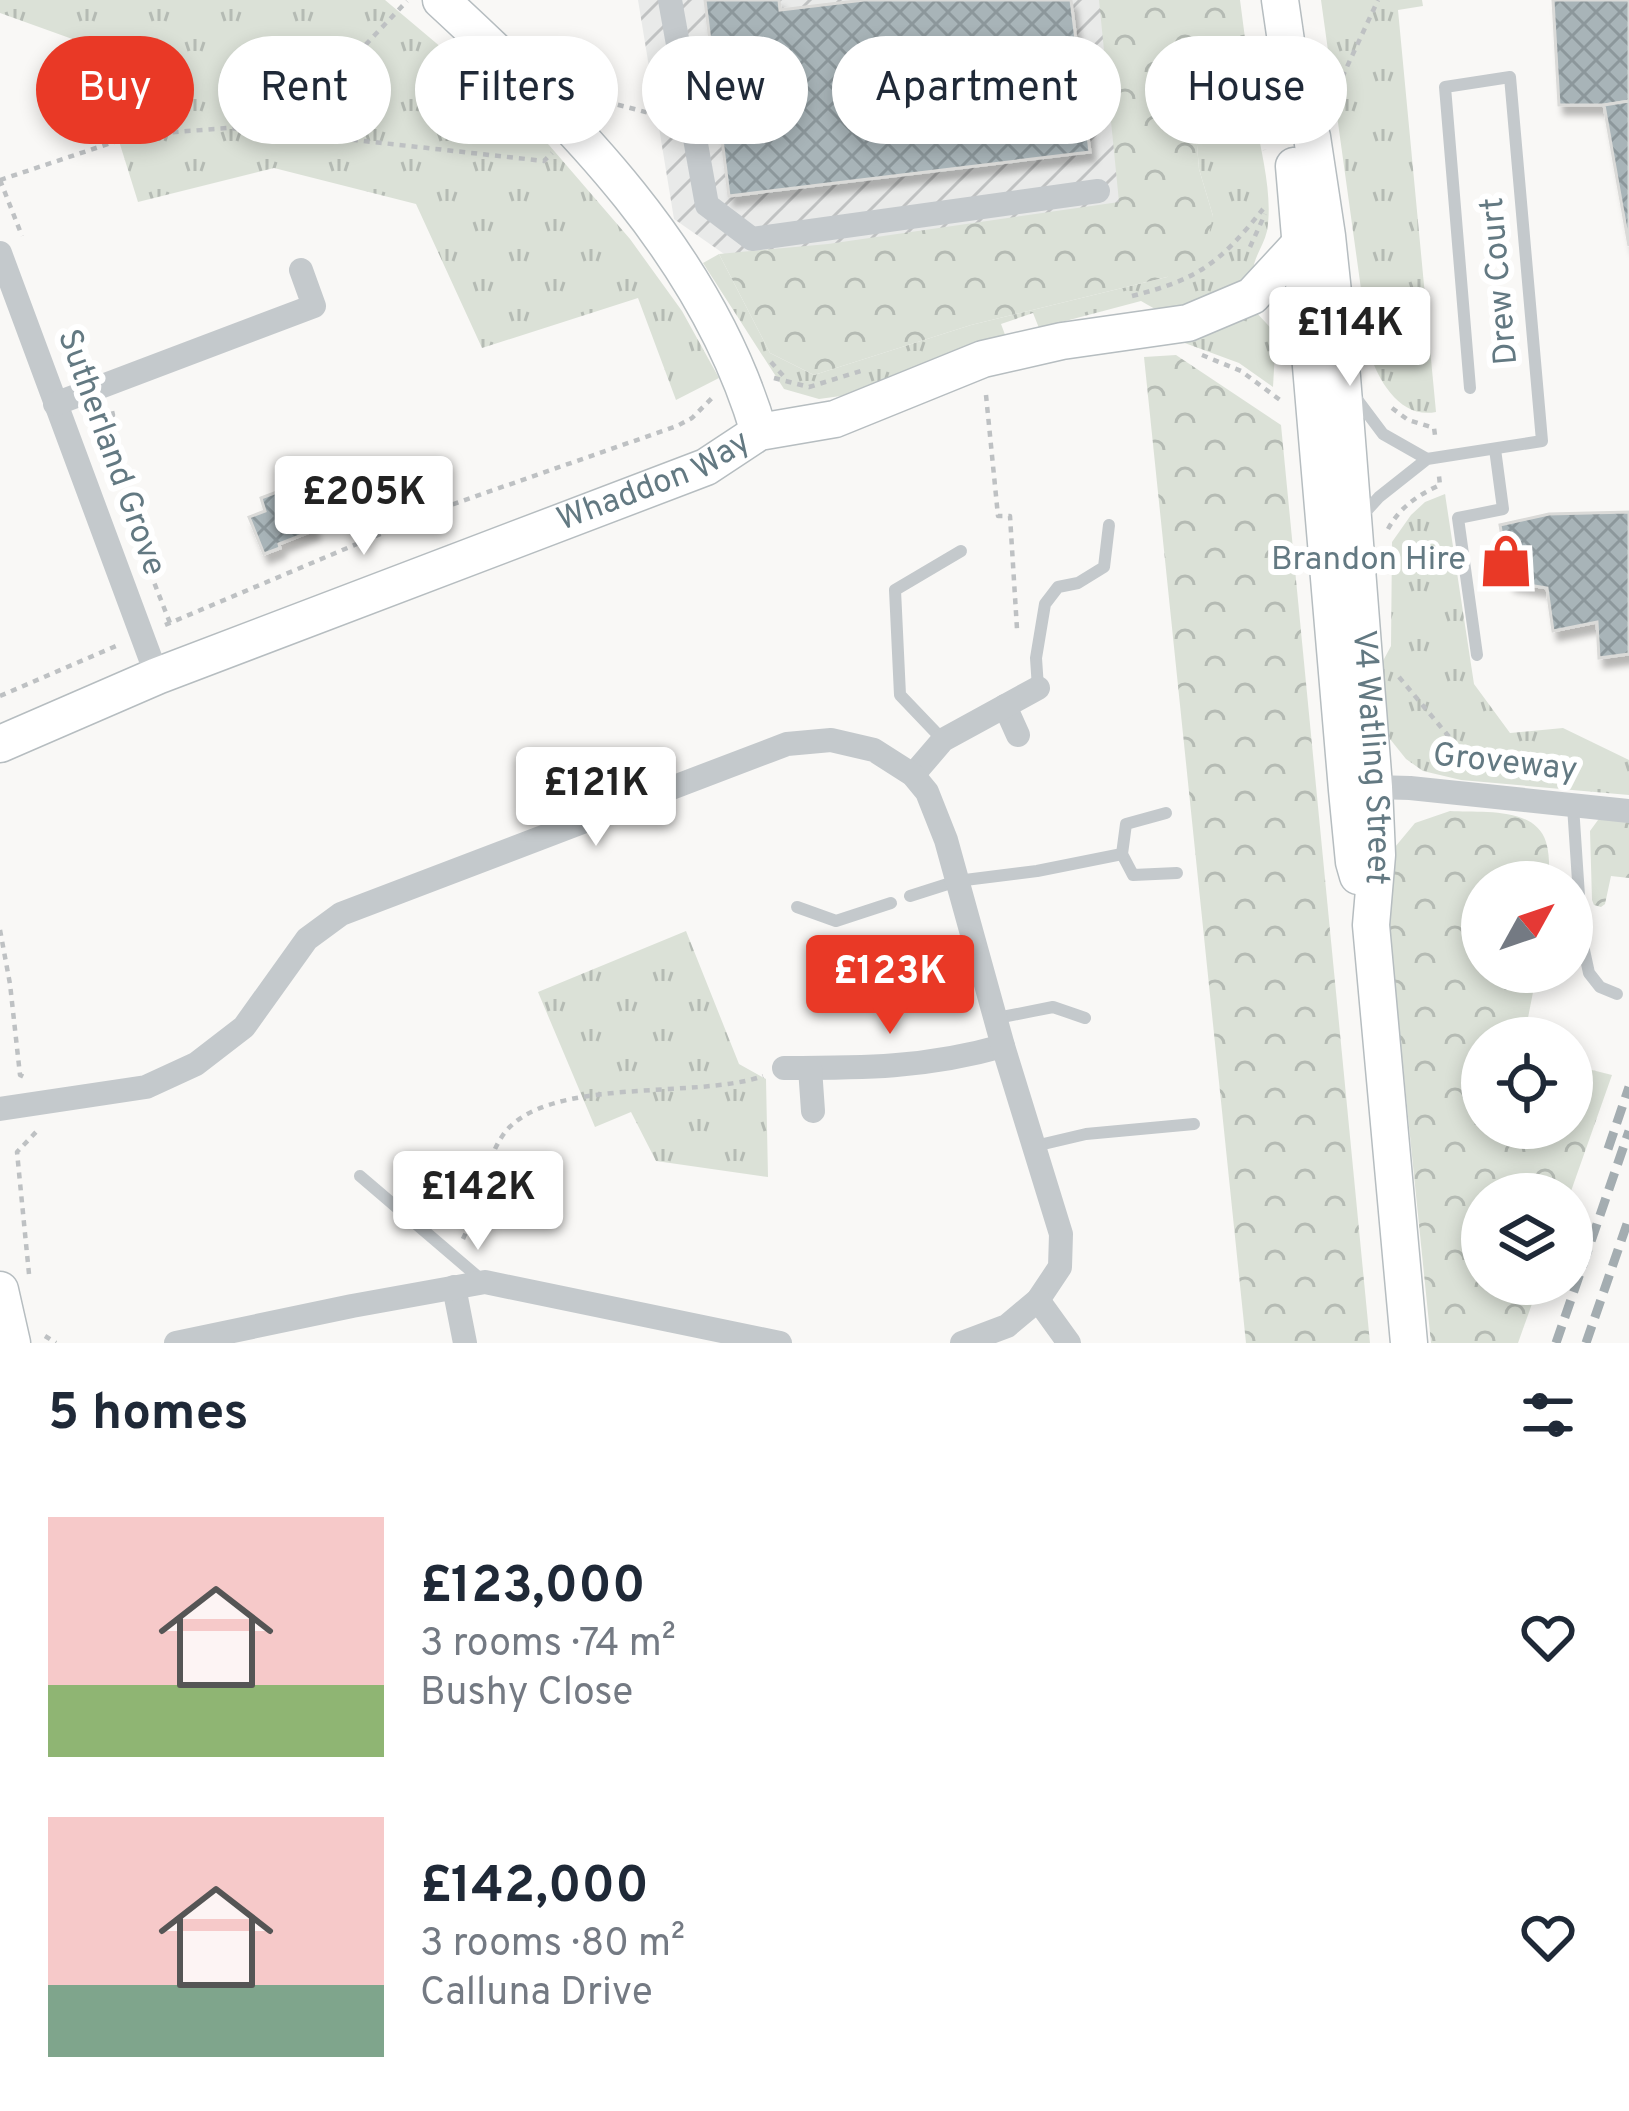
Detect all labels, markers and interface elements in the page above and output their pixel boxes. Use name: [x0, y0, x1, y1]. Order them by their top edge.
chip: Buy: [36, 36, 194, 144]
chip: Rent: [218, 36, 391, 144]
chip: Filters: [415, 36, 618, 144]
chip: New: [642, 36, 808, 144]
chip: Apartment: [832, 36, 1121, 144]
chip: House: [1145, 36, 1347, 144]
street label: Drew Court: [1473, 195, 1529, 367]
pin: £114K: [1266, 287, 1434, 389]
text: £114K: [1296, 301, 1404, 350]
street label: Sutherland Grove: [46, 324, 174, 582]
street label: Whaddon Way: [552, 422, 759, 543]
pin: £205K: [280, 456, 448, 558]
text: £205K: [302, 470, 426, 519]
shop icon: Brandon Hire: [1477, 532, 1535, 590]
place label: Brandon Hire: [1271, 540, 1466, 582]
street label: V4 Watling Street: [1341, 628, 1398, 886]
street label: Groveway: [1431, 736, 1579, 792]
pin: £121K: [512, 747, 680, 849]
text: £121K: [543, 761, 649, 810]
north arrow: [1461, 861, 1593, 993]
map controls: [1461, 861, 1593, 1305]
pin: £123K: [806, 935, 974, 1037]
text: £123K: [833, 949, 947, 998]
button: locate: [1461, 1017, 1593, 1149]
pin: £142K: [394, 1151, 562, 1253]
text: £142K: [420, 1165, 536, 1214]
button: layers: [1461, 1173, 1593, 1305]
icon: filters: [1515, 1382, 1581, 1448]
text: 5 homes: [48, 1383, 249, 1448]
text: £123,000: [420, 1556, 645, 1621]
icon: home: [144, 1565, 288, 1709]
icon: heart: [1515, 1604, 1581, 1670]
text: 3 rooms · 74 m²: [420, 1621, 676, 1670]
text: Bushy Close: [420, 1670, 633, 1719]
text: £142,000: [420, 1856, 649, 1921]
icon: home: [144, 1865, 288, 2009]
icon: heart: [1515, 1904, 1581, 1970]
text: 3 rooms · 80 m²: [420, 1921, 685, 1970]
text: Calluna Drive: [420, 1970, 653, 2019]

